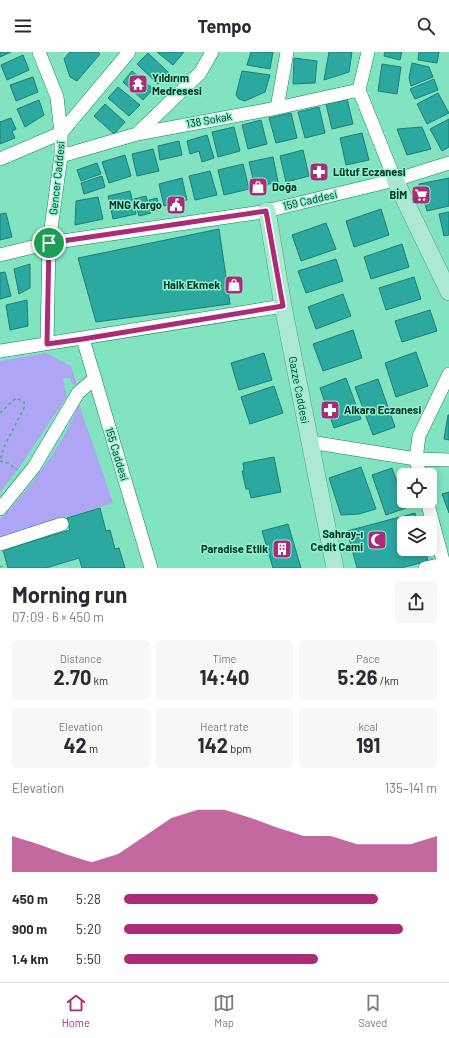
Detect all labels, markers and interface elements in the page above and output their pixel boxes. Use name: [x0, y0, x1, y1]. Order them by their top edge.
icon: menu: [12, 15, 34, 37]
text: Tempo: [197, 15, 252, 37]
icon: search: [415, 15, 437, 37]
place label: Yıldırım Medresesi: [152, 71, 202, 97]
temple icon: Yıldırım Medresesi: [127, 73, 149, 95]
street label: 138 Sokak: [185, 109, 233, 130]
street label: Gencer Caddesi: [46, 140, 67, 216]
pharmacy icon: Lütuf Eczanesi: [308, 161, 330, 183]
place label: Lütuf Eczanesi: [333, 165, 406, 178]
shop icon: Doğa: [247, 176, 269, 198]
place label: Doğa: [272, 180, 297, 193]
supermarket icon: BİM: [410, 184, 432, 206]
street label: 159 Caddesi: [281, 187, 339, 212]
place label: BİM: [389, 188, 407, 201]
public building icon: MNG Kargo: [165, 194, 187, 216]
place label: MNG Kargo: [109, 198, 162, 211]
pin: [32, 226, 66, 260]
icon: arrive: [38, 232, 60, 254]
shop icon: Halk Ekmek: [223, 274, 245, 296]
place label: Halk Ekmek: [163, 278, 220, 291]
street label: Gazze Caddesi: [287, 355, 312, 425]
pharmacy icon: Alkara Eczanesi: [319, 399, 341, 421]
place label: Alkara Eczanesi: [344, 403, 421, 416]
street label: 155 Caddesi: [103, 425, 132, 482]
map controls: [397, 468, 437, 556]
button: locate: [397, 468, 437, 508]
button: layers: [397, 516, 437, 556]
place label: Sahray-ı Cedit Cami: [310, 527, 363, 553]
mosque icon: Sahray-ı Cedit Cami: [366, 529, 388, 551]
building icon: Paradise Etlik: [271, 538, 293, 560]
place label: Paradise Etlik: [201, 542, 268, 555]
text: Morning run: [12, 581, 127, 607]
button: share: [395, 581, 437, 623]
text: 07:09 · 6 × 450 m: [12, 609, 104, 625]
text: Distance: [60, 652, 102, 665]
text: Time: [213, 652, 236, 665]
text: Pace: [356, 652, 380, 665]
text: 2.70: [53, 665, 91, 689]
text: 14:40: [200, 665, 249, 689]
text: 5:26: [338, 665, 378, 689]
text: km: [91, 674, 108, 687]
text: /km: [378, 674, 399, 687]
text: Elevation: [59, 720, 103, 733]
text: Heart rate: [200, 720, 249, 733]
text: kcal: [359, 720, 378, 733]
text: 42: [64, 733, 87, 757]
text: 142: [198, 733, 228, 757]
text: 191: [356, 733, 380, 757]
text: m: [87, 742, 98, 755]
text: bpm: [228, 742, 251, 755]
text: Elevation: [12, 780, 64, 796]
text: 135–141 m: [385, 780, 437, 796]
text: 450 m: [12, 891, 48, 907]
text: 5:28: [76, 891, 101, 907]
text: 900 m: [12, 921, 47, 937]
text: 5:20: [76, 921, 101, 937]
text: 1.4 km: [12, 951, 48, 967]
text: 5:50: [76, 951, 101, 967]
tab: Home: [62, 992, 90, 1029]
tab: Map: [213, 992, 235, 1029]
tab: Saved: [358, 992, 387, 1029]

